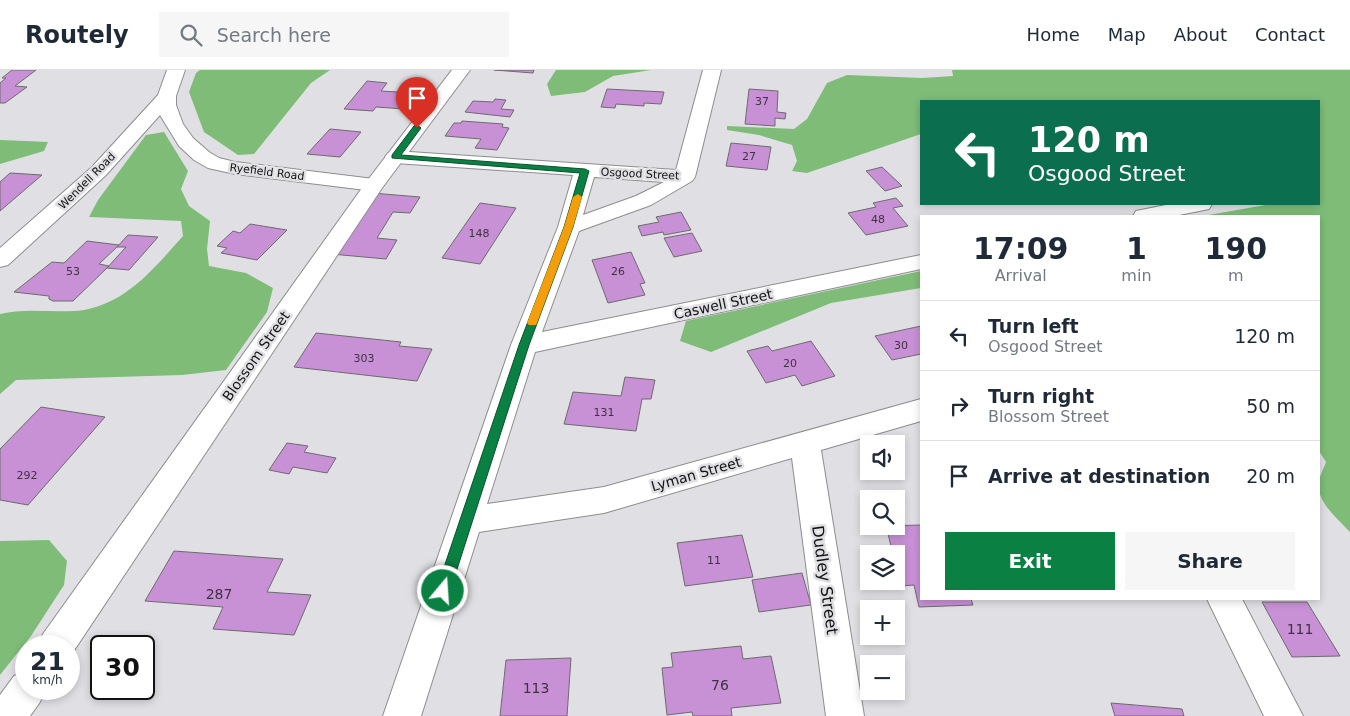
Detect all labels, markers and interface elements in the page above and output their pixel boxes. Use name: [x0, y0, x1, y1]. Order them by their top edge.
search box: [159, 12, 509, 57]
text: Routely: [25, 21, 129, 49]
icon: search: [177, 21, 205, 49]
text: Search here: [217, 24, 331, 46]
text: Home: [1027, 24, 1080, 45]
text: Map: [1108, 24, 1146, 45]
text: About: [1174, 24, 1227, 45]
text: Contact: [1255, 24, 1325, 45]
pin: [396, 77, 438, 128]
icon: arrive: [403, 84, 431, 112]
house number: 37: [755, 95, 769, 108]
icon: left: [945, 120, 1010, 185]
text: 120 m: [1028, 120, 1150, 160]
street label: Wendell Road: [56, 150, 118, 212]
house number: 27: [742, 150, 756, 163]
street label: Ryefield Road: [229, 161, 305, 183]
text: Osgood Street: [1028, 161, 1185, 186]
street label: Osgood Street: [600, 165, 680, 183]
house number: 48: [871, 213, 885, 226]
house number: 148: [469, 227, 490, 240]
text: 17:09: [973, 231, 1068, 266]
text: 1: [1126, 231, 1147, 266]
text: 190: [1204, 231, 1267, 266]
house number: 53: [66, 265, 80, 278]
house number: 26: [611, 265, 625, 278]
text: Arrival: [995, 266, 1047, 285]
text: min: [1121, 266, 1152, 285]
text: m: [1228, 266, 1244, 285]
street label: Caswell Street: [672, 286, 774, 322]
street label: Blossom Street: [219, 308, 293, 404]
text: Turn left: [988, 315, 1079, 337]
icon: left: [945, 322, 973, 350]
text: 120 m: [1234, 325, 1295, 347]
text: Osgood Street: [988, 337, 1103, 356]
house number: 30: [894, 339, 908, 352]
house number: 303: [354, 352, 375, 365]
house number: 20: [783, 357, 797, 370]
text: Turn right: [988, 385, 1094, 407]
icon: right: [945, 392, 973, 420]
text: 50 m: [1246, 395, 1295, 417]
house number: 131: [594, 406, 615, 419]
text: Blossom Street: [988, 407, 1109, 426]
map controls: [860, 435, 905, 700]
button: sound: [860, 435, 905, 480]
street label: Lyman Street: [649, 453, 743, 494]
icon: arrive: [945, 462, 973, 490]
text: Arrive at destination: [988, 465, 1210, 487]
text: 20 m: [1246, 465, 1295, 487]
house number: 292: [17, 469, 38, 482]
button: search: [860, 490, 905, 535]
street label: Dudley Street: [808, 524, 842, 636]
button: Exit: [945, 532, 1115, 590]
button: Share: [1125, 532, 1295, 590]
button: layers: [860, 545, 905, 590]
house number: 11: [707, 554, 721, 567]
position arrow: [416, 564, 468, 616]
house number: 287: [206, 586, 232, 602]
button: +: [860, 600, 905, 645]
house number: 111: [1287, 621, 1313, 637]
speed limit sign: 30: [90, 635, 155, 700]
text: 21: [30, 647, 65, 676]
button: −: [860, 655, 905, 700]
text: km/h: [32, 673, 63, 687]
house number: 76: [711, 677, 729, 693]
house number: 113: [523, 680, 549, 696]

